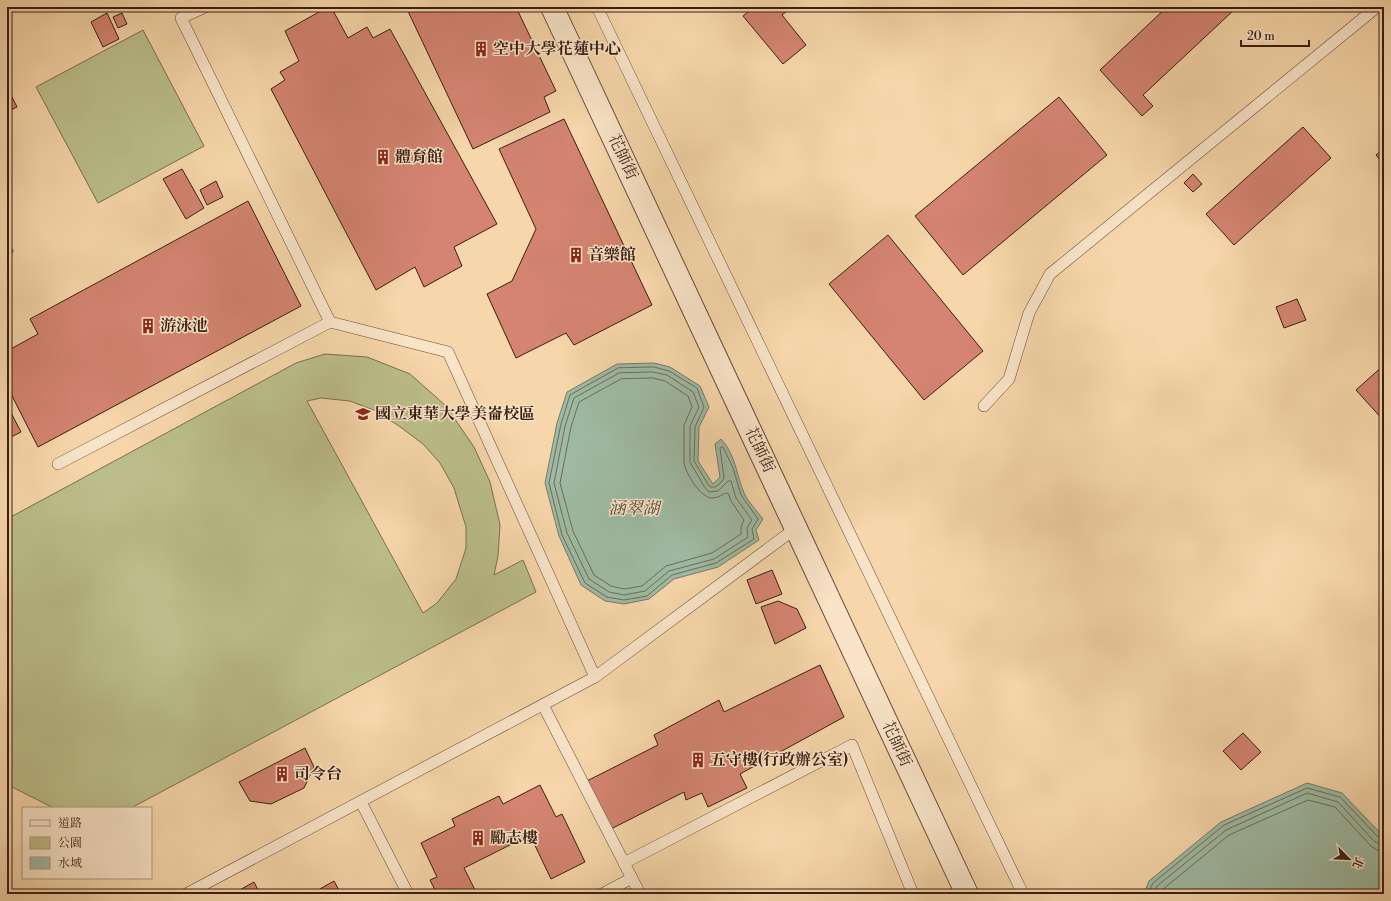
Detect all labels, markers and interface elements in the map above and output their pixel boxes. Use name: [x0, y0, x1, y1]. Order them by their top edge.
scale bar: [1241, 22, 1309, 48]
text: 20 m: [1247, 29, 1275, 44]
place label: 空中大學花蓮中心: [493, 39, 621, 59]
building icon: 空中大學花蓮中心: [472, 40, 490, 58]
street label: 花師街: [604, 131, 642, 183]
place label: 體育館: [395, 147, 443, 167]
building icon: 體育館: [374, 148, 392, 166]
place label: 音樂館: [588, 245, 636, 265]
building icon: 音樂館: [567, 246, 585, 264]
place label: 游泳池: [160, 316, 208, 336]
building icon: 游泳池: [139, 317, 157, 335]
place label: 國立東華大學美崙校區: [375, 404, 535, 424]
school or university icon: 國立東華大學美崙校區: [354, 405, 372, 423]
street label: 花師街: [741, 424, 779, 476]
water label: 涵翠湖: [609, 498, 662, 520]
street label: 花師街: [878, 718, 916, 770]
place label: 五守樓(行政辦公室): [710, 750, 848, 770]
building icon: 五守樓(行政辦公室): [689, 751, 707, 769]
place label: 司令台: [294, 764, 342, 784]
building icon: 司令台: [273, 765, 291, 783]
legend: [22, 807, 152, 879]
text: 道路: [58, 816, 82, 831]
place label: 勵志樓: [490, 828, 538, 848]
building icon: 勵志樓: [469, 829, 487, 847]
text: 公園: [58, 836, 82, 851]
north arrow: [1329, 839, 1369, 879]
text: 北: [1349, 855, 1366, 871]
text: 水域: [58, 856, 82, 871]

